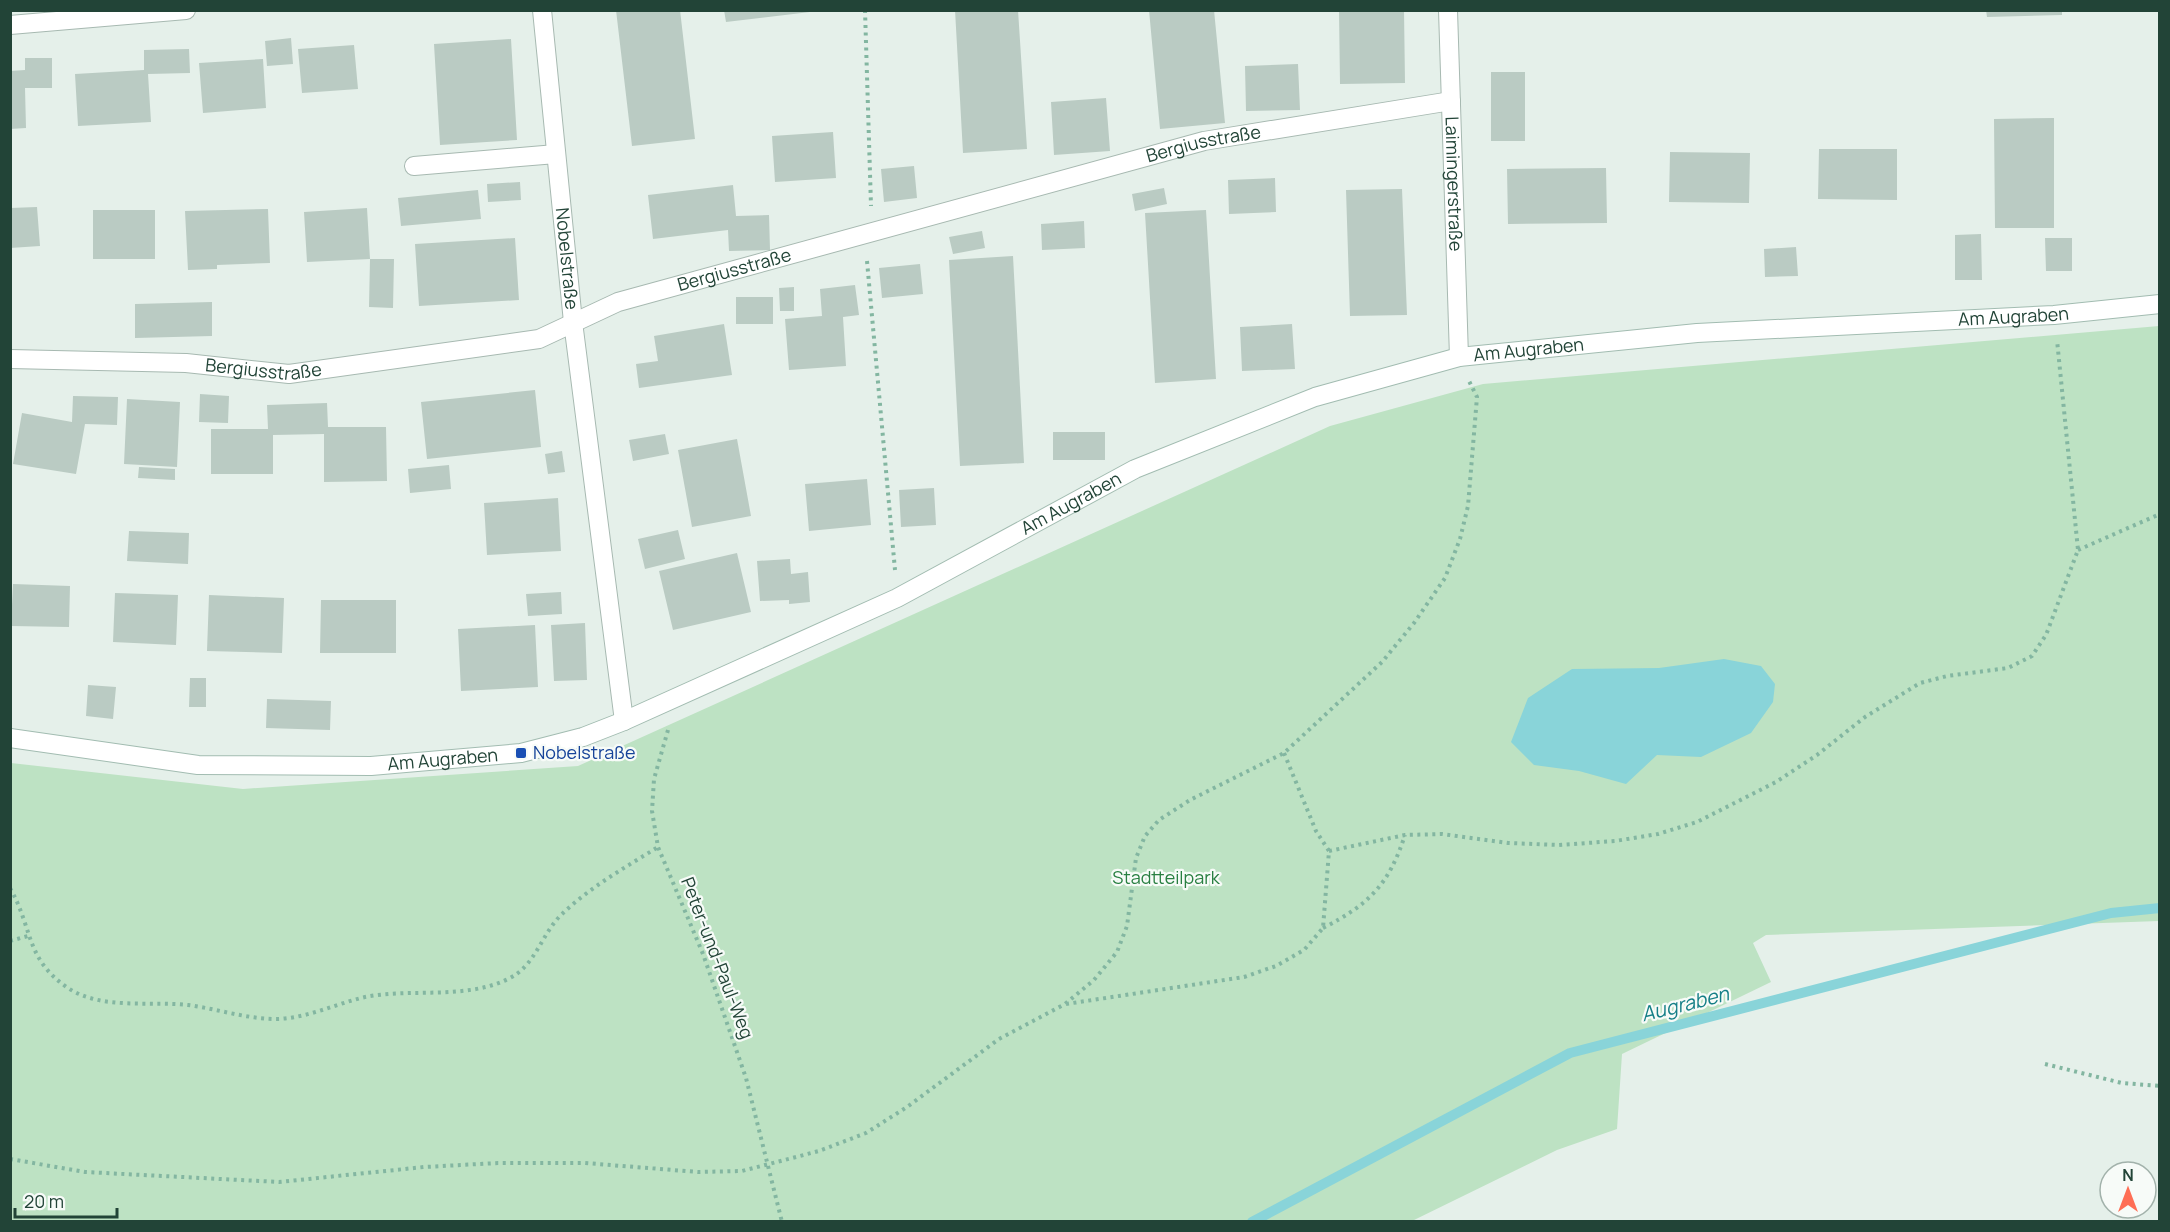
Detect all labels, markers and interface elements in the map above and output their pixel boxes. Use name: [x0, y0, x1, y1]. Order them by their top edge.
street label: Laimingerstraße: [1440, 116, 1469, 252]
street label: Bergiusstraße: [1143, 119, 1262, 167]
street label: Nobelstraße: [551, 206, 585, 311]
street label: Bergiusstraße: [675, 242, 794, 296]
street label: Am Augraben: [1957, 301, 2070, 331]
street label: Am Augraben: [1472, 331, 1585, 366]
street label: Bergiusstraße: [204, 352, 323, 385]
street label: Am Augraben: [1016, 466, 1125, 540]
place label: Nobelstraße: [533, 740, 635, 764]
street label: Am Augraben: [386, 742, 499, 776]
marker: Nobelstraße: [514, 746, 528, 760]
park label: Stadtteilpark: [1112, 865, 1221, 889]
street label: Peter-und-Paul-Weg: [676, 873, 760, 1042]
water label: Augraben: [1638, 979, 1733, 1027]
north arrow: [2098, 1160, 2158, 1220]
text: N: [2122, 1164, 2134, 1186]
scale bar: [15, 1181, 117, 1219]
text: 20 m: [24, 1189, 64, 1213]

